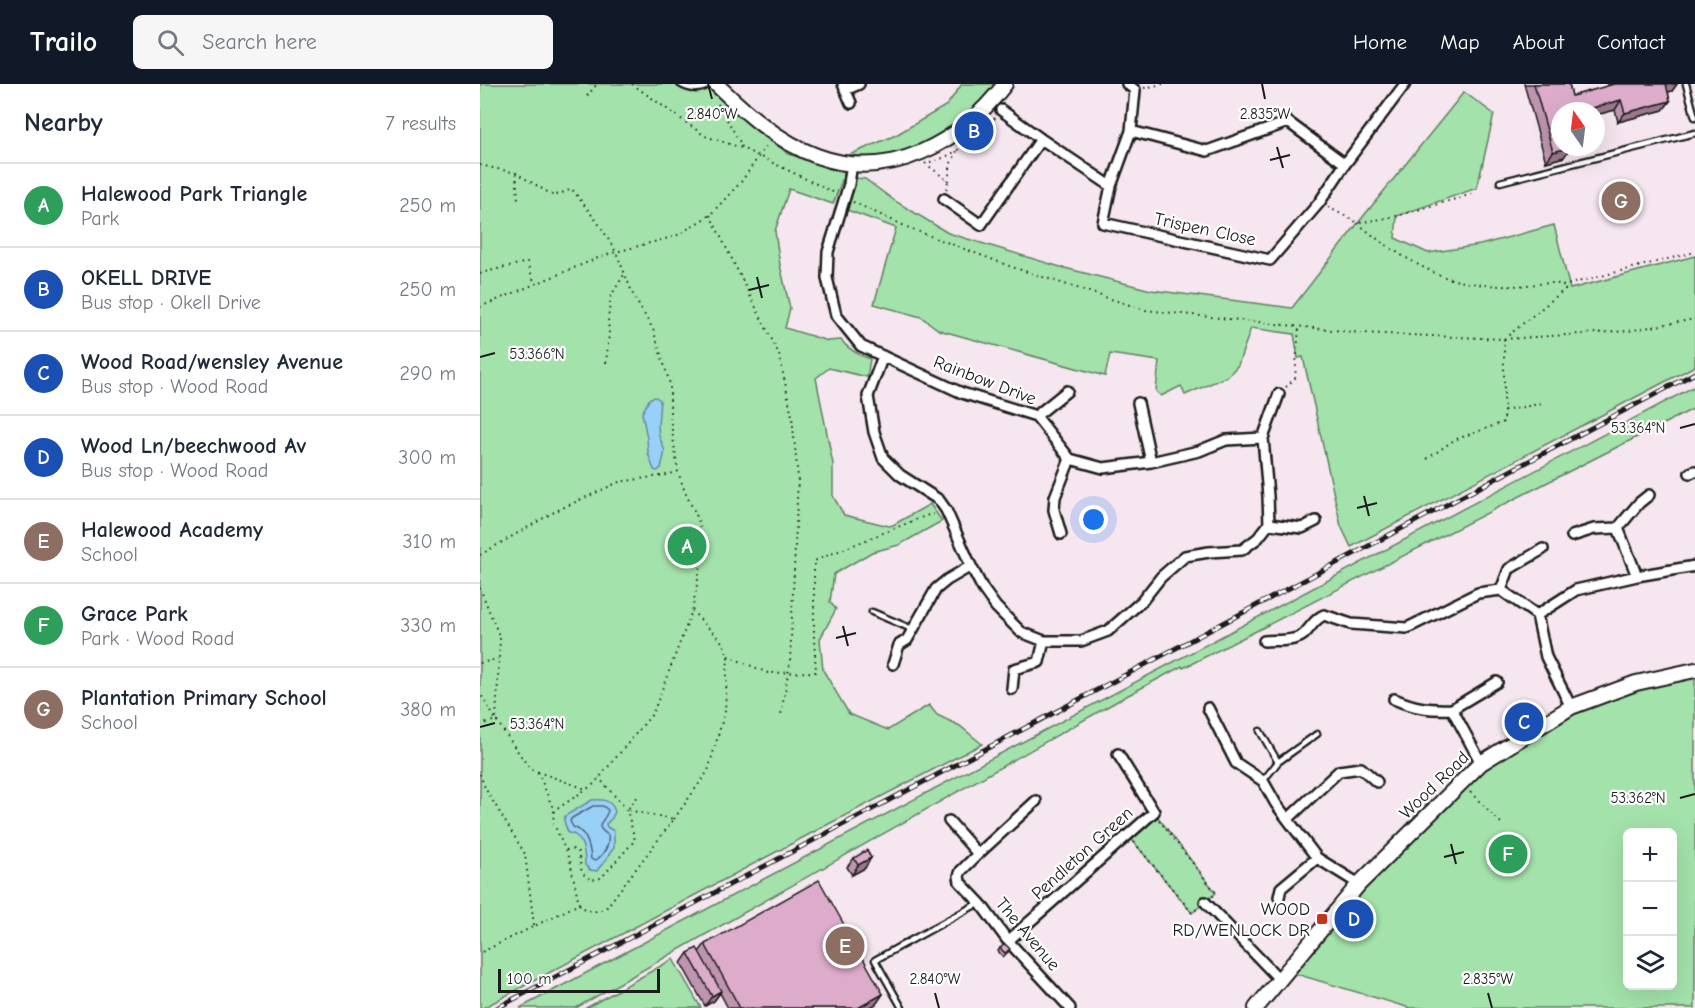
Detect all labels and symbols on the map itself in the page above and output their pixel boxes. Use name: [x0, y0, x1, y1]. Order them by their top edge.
north arrow: [1551, 102, 1605, 156]
text: 2.840°W: [687, 105, 737, 123]
text: 2.835°W: [1240, 105, 1290, 123]
pin: B: [954, 108, 994, 154]
pin: G: [1602, 178, 1640, 224]
street label: Trispen Close: [1152, 208, 1258, 251]
text: 53.366°N: [509, 345, 565, 363]
street label: Rainbow Drive: [930, 351, 1039, 410]
text: 53.364°N: [1611, 419, 1665, 437]
your location: [1079, 505, 1108, 534]
pin: A: [668, 524, 706, 568]
pin: C: [1504, 700, 1544, 744]
text: 53.364°N: [510, 715, 564, 733]
street label: Wood Road: [1395, 747, 1473, 824]
text: 53.362°N: [1610, 789, 1666, 807]
street label: Pendleton Green: [1028, 803, 1137, 904]
pin: F: [1488, 832, 1528, 876]
street label: The Avenue: [991, 894, 1064, 975]
pin: D: [1334, 896, 1374, 942]
place label: WOOD RD/WENLOCK DR: [1173, 899, 1310, 941]
marker: WOOD RD/WENLOCK DR: [1315, 912, 1329, 926]
pin: E: [826, 924, 865, 968]
scale bar: [498, 966, 660, 994]
text: 2.840°W: [910, 970, 960, 988]
text: 2.835°W: [1463, 970, 1513, 988]

